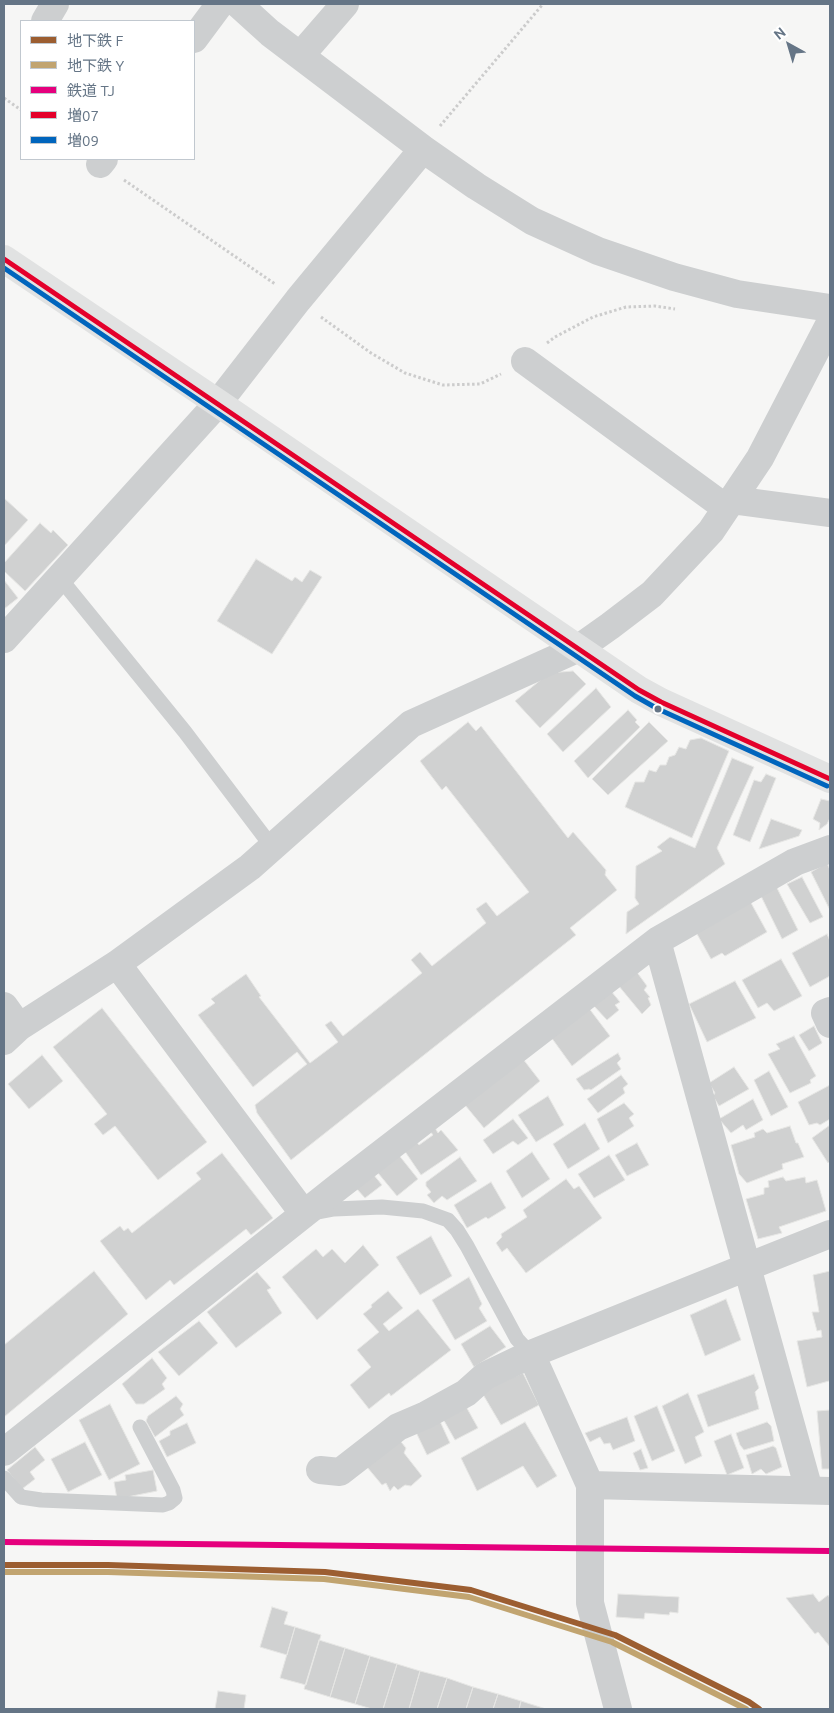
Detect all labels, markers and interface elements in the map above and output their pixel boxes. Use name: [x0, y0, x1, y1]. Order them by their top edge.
legend: [20, 20, 195, 160]
north arrow: [764, 20, 814, 70]
text: N: [770, 24, 789, 43]
text: 地下鉄 F: [67, 32, 123, 49]
text: 地下鉄 Y: [67, 57, 124, 74]
text: 鉄道 TJ: [67, 82, 115, 99]
text: 増07: [67, 107, 99, 124]
text: 増09: [67, 132, 99, 149]
unlabelled marker: [653, 704, 663, 714]

